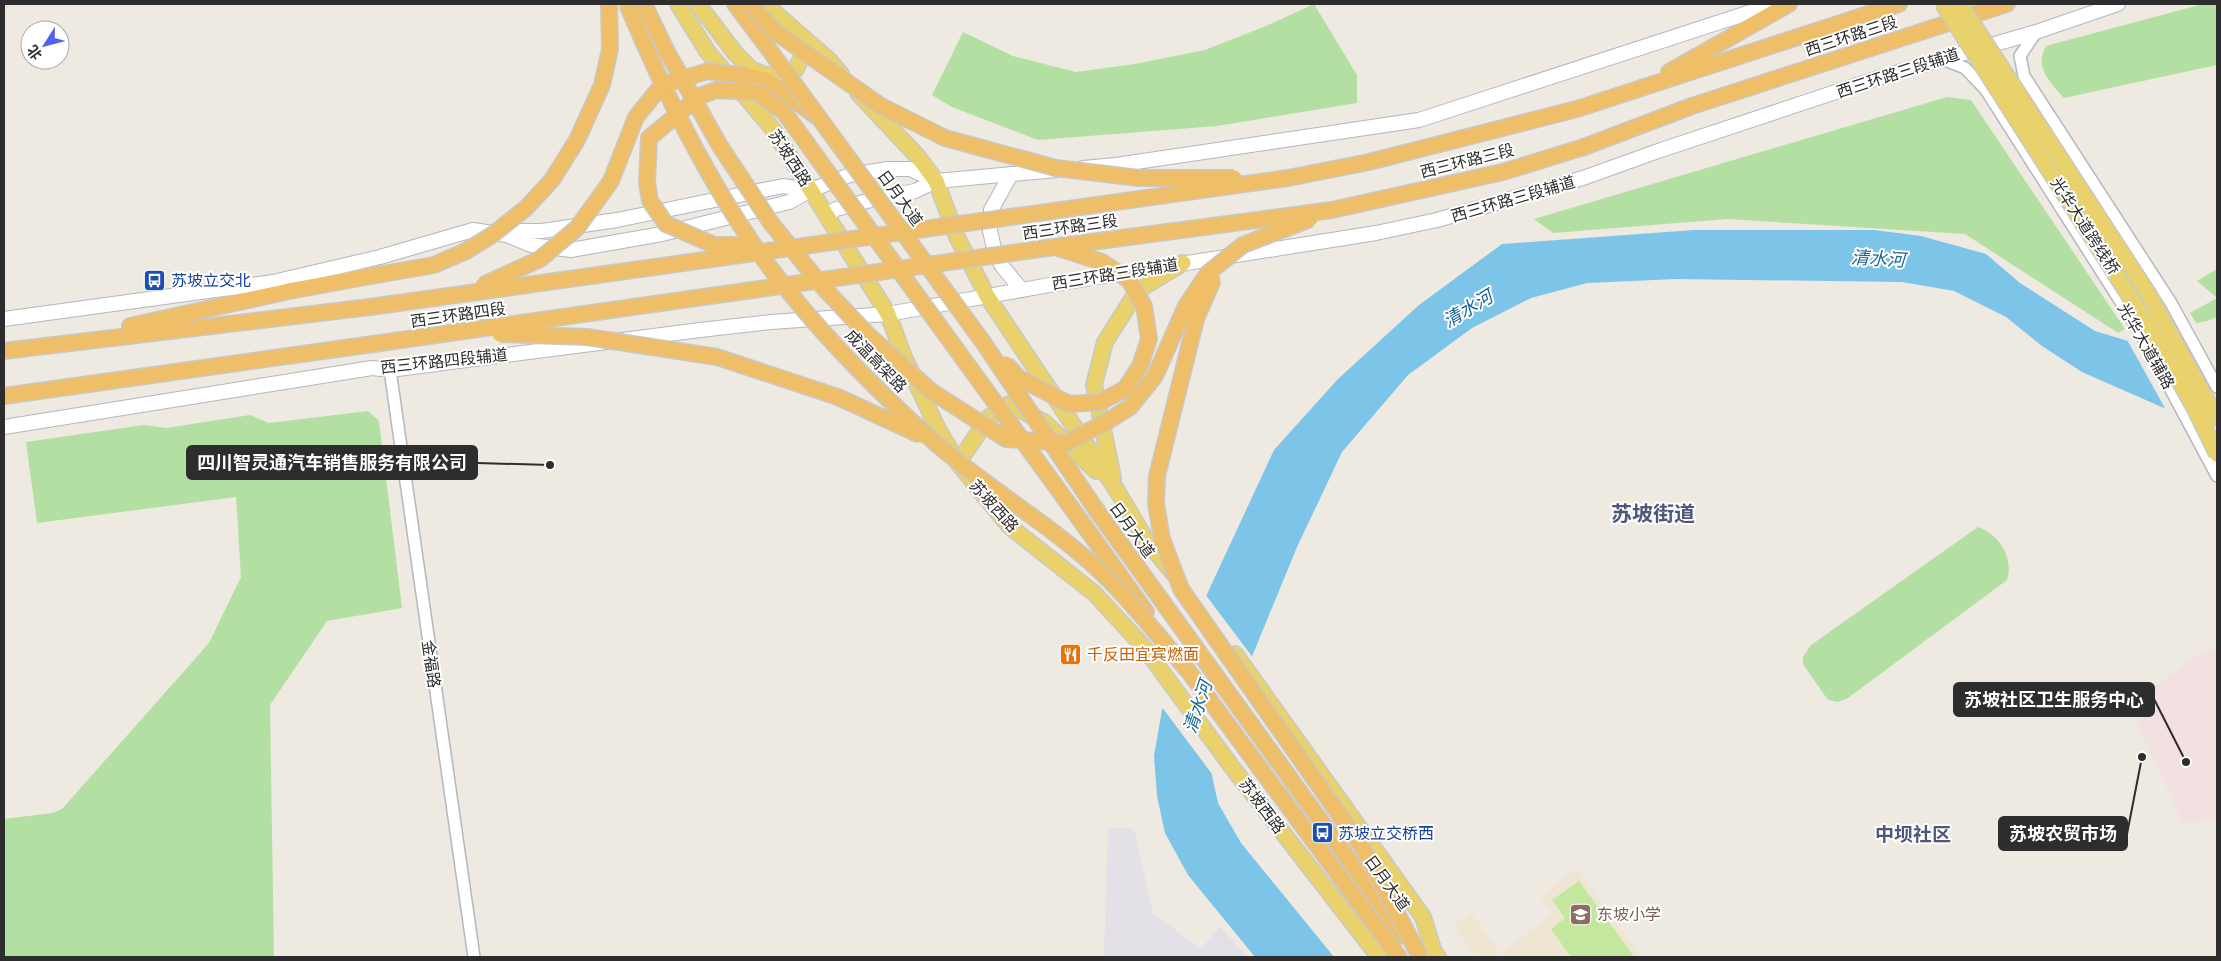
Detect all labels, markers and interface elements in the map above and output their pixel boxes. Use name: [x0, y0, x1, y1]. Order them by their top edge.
street label: 西三环路三段: [1803, 13, 1899, 59]
north arrow: [20, 20, 70, 70]
text: 北: [24, 42, 45, 63]
street label: 西三环路三段辅道: [1834, 45, 1962, 101]
street label: 苏坡西路: [765, 127, 815, 189]
street label: 西三环路三段: [1418, 141, 1516, 181]
street label: 日月大道: [874, 167, 926, 229]
street label: 西三环路三段辅道: [1449, 173, 1577, 225]
street label: 光华大道跨线桥: [2047, 174, 2123, 278]
street label: 西三环路三段: [1021, 212, 1119, 242]
water label: 清水河: [1851, 248, 1908, 271]
street label: 西三环路三段辅道: [1050, 256, 1180, 292]
bus stop icon: 苏坡立交北: [143, 268, 167, 292]
place label: 苏坡立交北: [171, 272, 251, 289]
water label: 清水河: [1440, 285, 1499, 331]
street label: 西三环路四段: [409, 300, 507, 330]
street label: 光华大道辅路: [2115, 300, 2177, 392]
street label: 成温高架路: [842, 326, 910, 396]
street label: 西三环路四段辅道: [379, 346, 509, 376]
callout: 四川智灵通汽车销售服务有限公司: [187, 446, 477, 479]
text: 四川智灵通汽车销售服务有限公司: [197, 453, 467, 473]
street label: 苏坡西路: [966, 477, 1022, 535]
street label: 日月大道: [1106, 499, 1158, 561]
district label: 苏坡街道: [1611, 502, 1695, 525]
street label: 金福路: [419, 639, 443, 689]
restaurant icon: 千反田宜宾燃面: [1059, 642, 1083, 666]
place label: 千反田宜宾燃面: [1087, 646, 1199, 663]
water label: 清水河: [1180, 675, 1217, 736]
callout: 苏坡社区卫生服务中心: [1954, 683, 2154, 716]
text: 苏坡社区卫生服务中心: [1964, 690, 2144, 710]
street label: 苏坡西路: [1236, 775, 1288, 837]
callout: 苏坡农贸市场: [1999, 817, 2127, 850]
bus stop icon: 苏坡立交桥西: [1310, 821, 1334, 845]
district label: 中坝社区: [1875, 824, 1951, 845]
text: 苏坡农贸市场: [2009, 824, 2117, 844]
place label: 苏坡立交桥西: [1338, 825, 1434, 842]
street label: 日月大道: [1361, 852, 1413, 914]
school or university icon: 东坡小学: [1569, 902, 1593, 926]
place label: 东坡小学: [1597, 906, 1661, 923]

